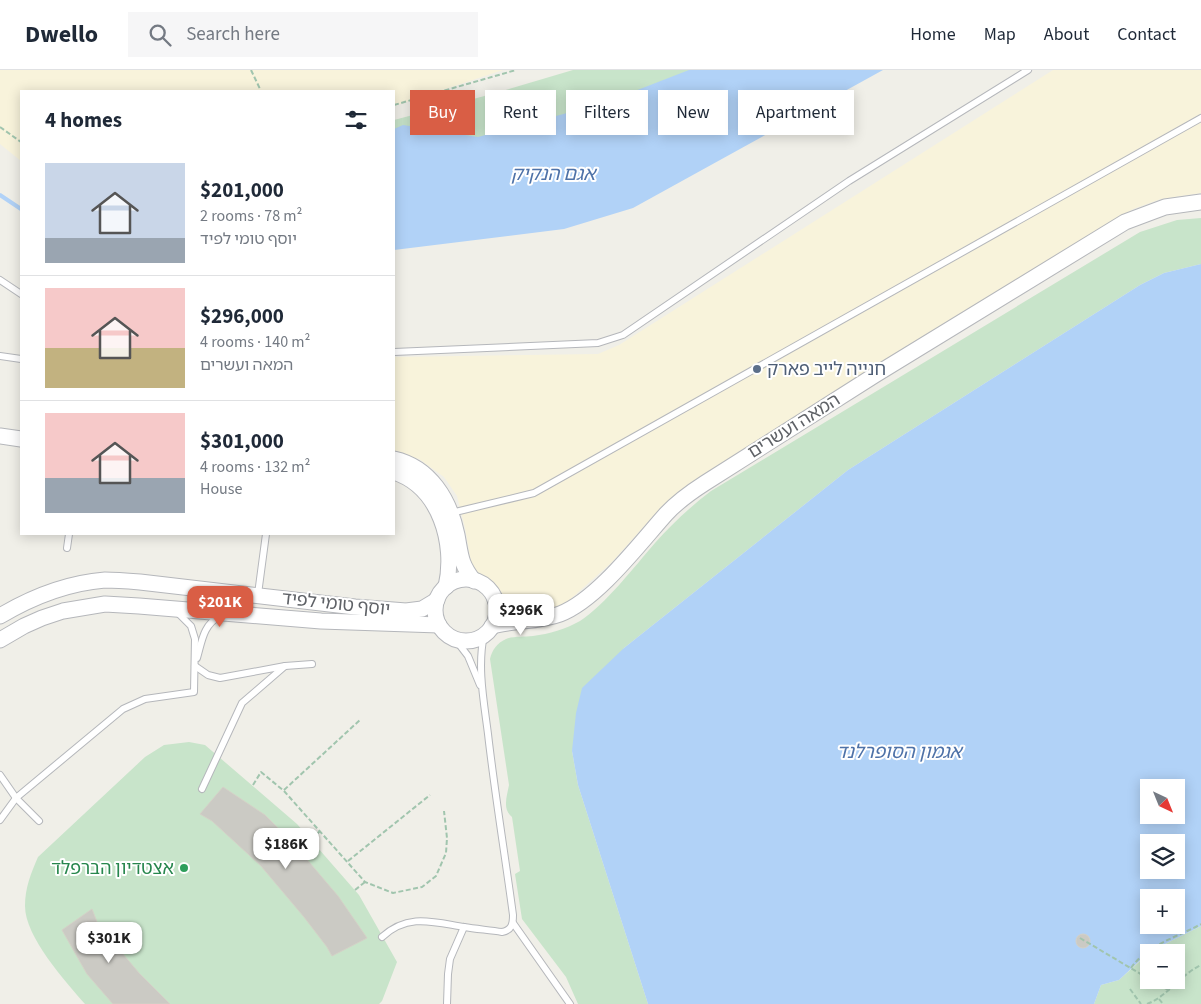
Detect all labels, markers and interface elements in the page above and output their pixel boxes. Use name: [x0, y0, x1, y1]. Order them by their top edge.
search box: [128, 12, 478, 57]
text: Dwello: [25, 17, 98, 52]
icon: search: [146, 21, 174, 49]
text: Search here: [186, 21, 280, 48]
text: Home: [910, 22, 956, 47]
text: Map: [984, 22, 1016, 47]
text: About: [1044, 22, 1089, 47]
text: Contact: [1117, 22, 1176, 47]
chip: Buy: [410, 90, 475, 135]
chip: Rent: [485, 90, 556, 135]
chip: Filters: [566, 90, 648, 135]
chip: New: [658, 90, 728, 135]
chip: Apartment: [738, 90, 854, 135]
text: 4 homes: [45, 105, 122, 135]
icon: filters: [342, 106, 370, 134]
water label: אגם הנקיק: [511, 161, 598, 188]
text: $201,000: [200, 175, 284, 205]
icon: home: [85, 183, 145, 243]
text: 2 rooms · 78 m²: [200, 205, 302, 227]
text: יוסף טומי לפיד: [200, 228, 297, 250]
text: $296,000: [200, 301, 284, 331]
icon: home: [85, 308, 145, 368]
text: 4 rooms · 140 m²: [200, 331, 310, 353]
text: המאה ועשרים: [200, 354, 293, 376]
place label: חנייה לייב פארק: [767, 357, 886, 382]
marker: חנייה לייב פארק: [751, 363, 763, 375]
street label: המאה ועשרים: [743, 388, 845, 464]
text: $301,000: [200, 426, 284, 456]
icon: home: [85, 433, 145, 493]
text: 4 rooms · 132 m²: [200, 456, 310, 478]
text: House: [200, 478, 242, 500]
pin: $201K: [185, 586, 255, 628]
street label: יוסף טומי לפיד: [280, 586, 392, 622]
text: $201K: [198, 591, 242, 613]
pin: $296K: [486, 594, 556, 636]
text: $296K: [499, 599, 543, 621]
water label: אגמון הסופרלנד: [836, 739, 965, 766]
north arrow: [1140, 779, 1185, 824]
map controls: [1140, 779, 1185, 989]
pin: $186K: [251, 828, 321, 870]
text: $186K: [264, 833, 308, 855]
button: layers: [1140, 834, 1185, 879]
place label: אצטדיון הברפלד: [51, 856, 174, 881]
marker: אצטדיון הברפלד: [178, 862, 190, 874]
button: +: [1140, 889, 1185, 934]
pin: $301K: [74, 922, 144, 964]
text: $301K: [87, 927, 131, 949]
button: −: [1140, 944, 1185, 989]

